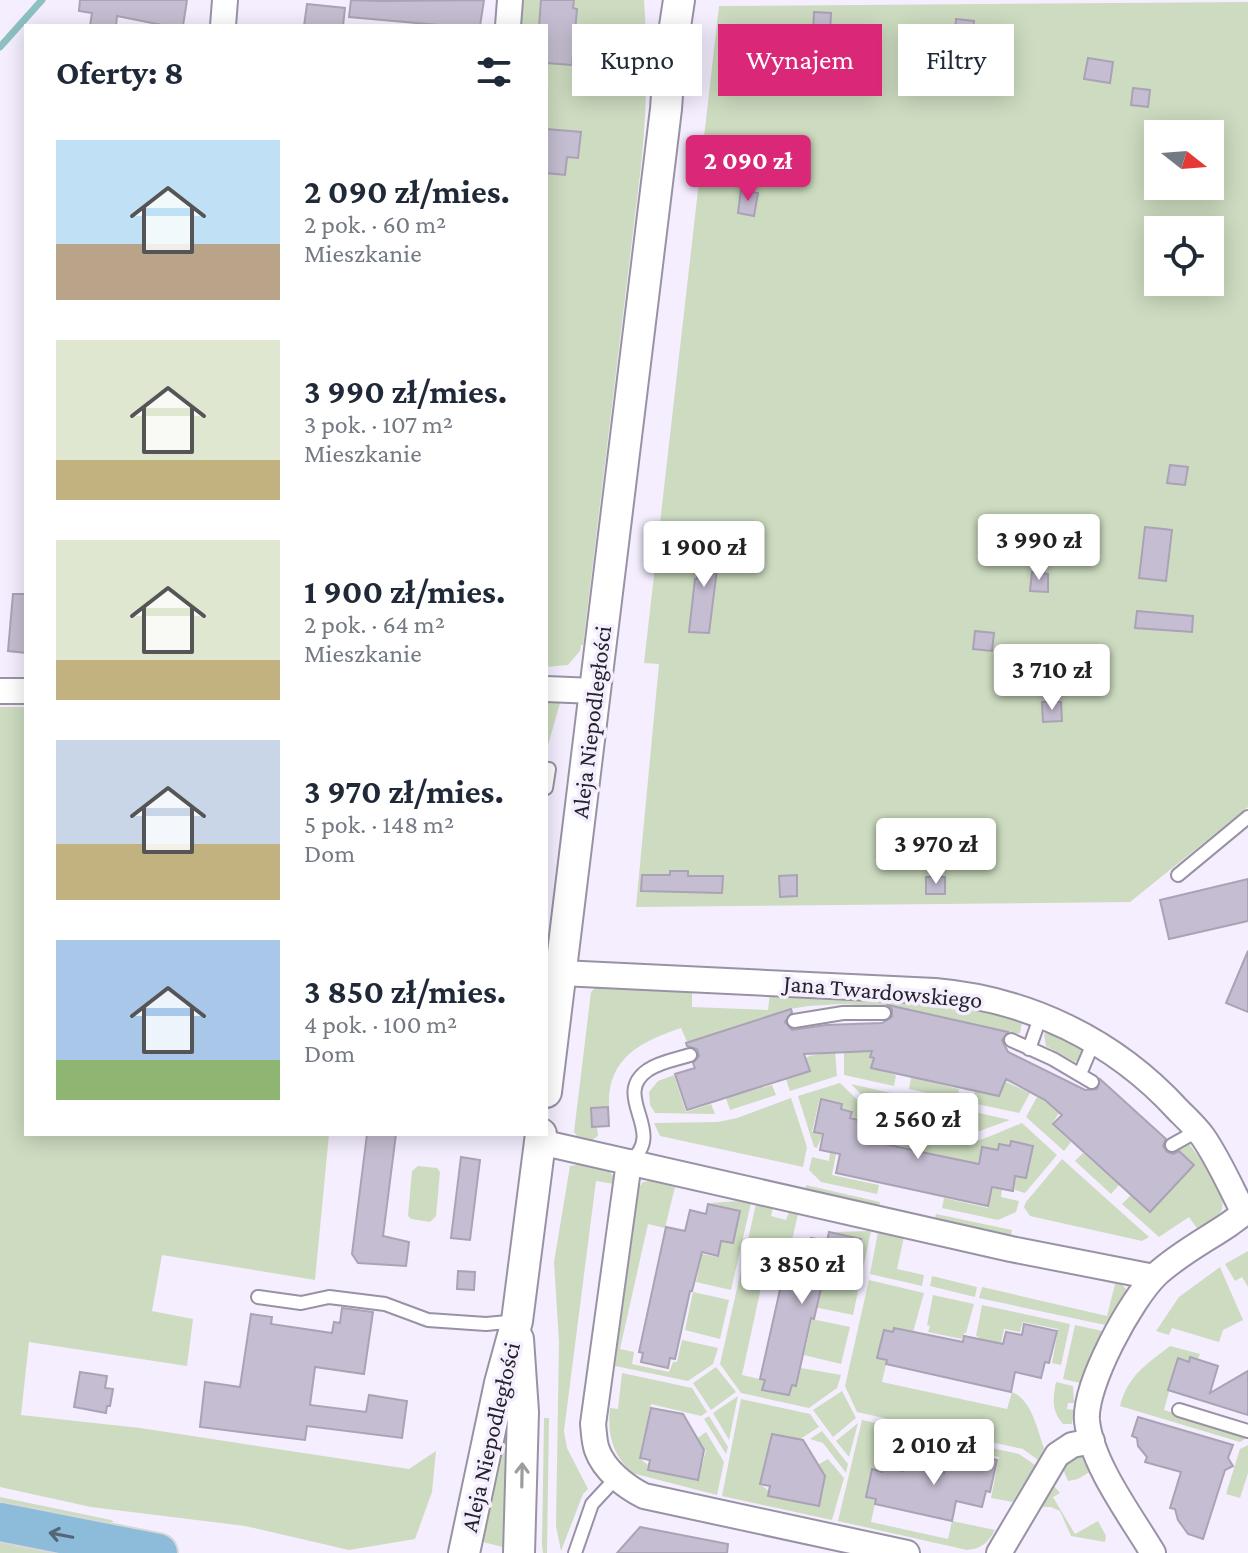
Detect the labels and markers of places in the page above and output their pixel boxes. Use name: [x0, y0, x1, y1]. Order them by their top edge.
pin: 2 090 zł: [665, 135, 831, 203]
pin: 3 990 zł: [956, 514, 1122, 582]
pin: 1 900 zł: [621, 521, 787, 589]
pin: 3 710 zł: [969, 644, 1135, 712]
pin: 3 970 zł: [853, 818, 1019, 886]
pin: 2 560 zł: [835, 1093, 1001, 1161]
pin: 3 850 zł: [719, 1238, 885, 1306]
pin: 2 010 zł: [851, 1419, 1017, 1487]

